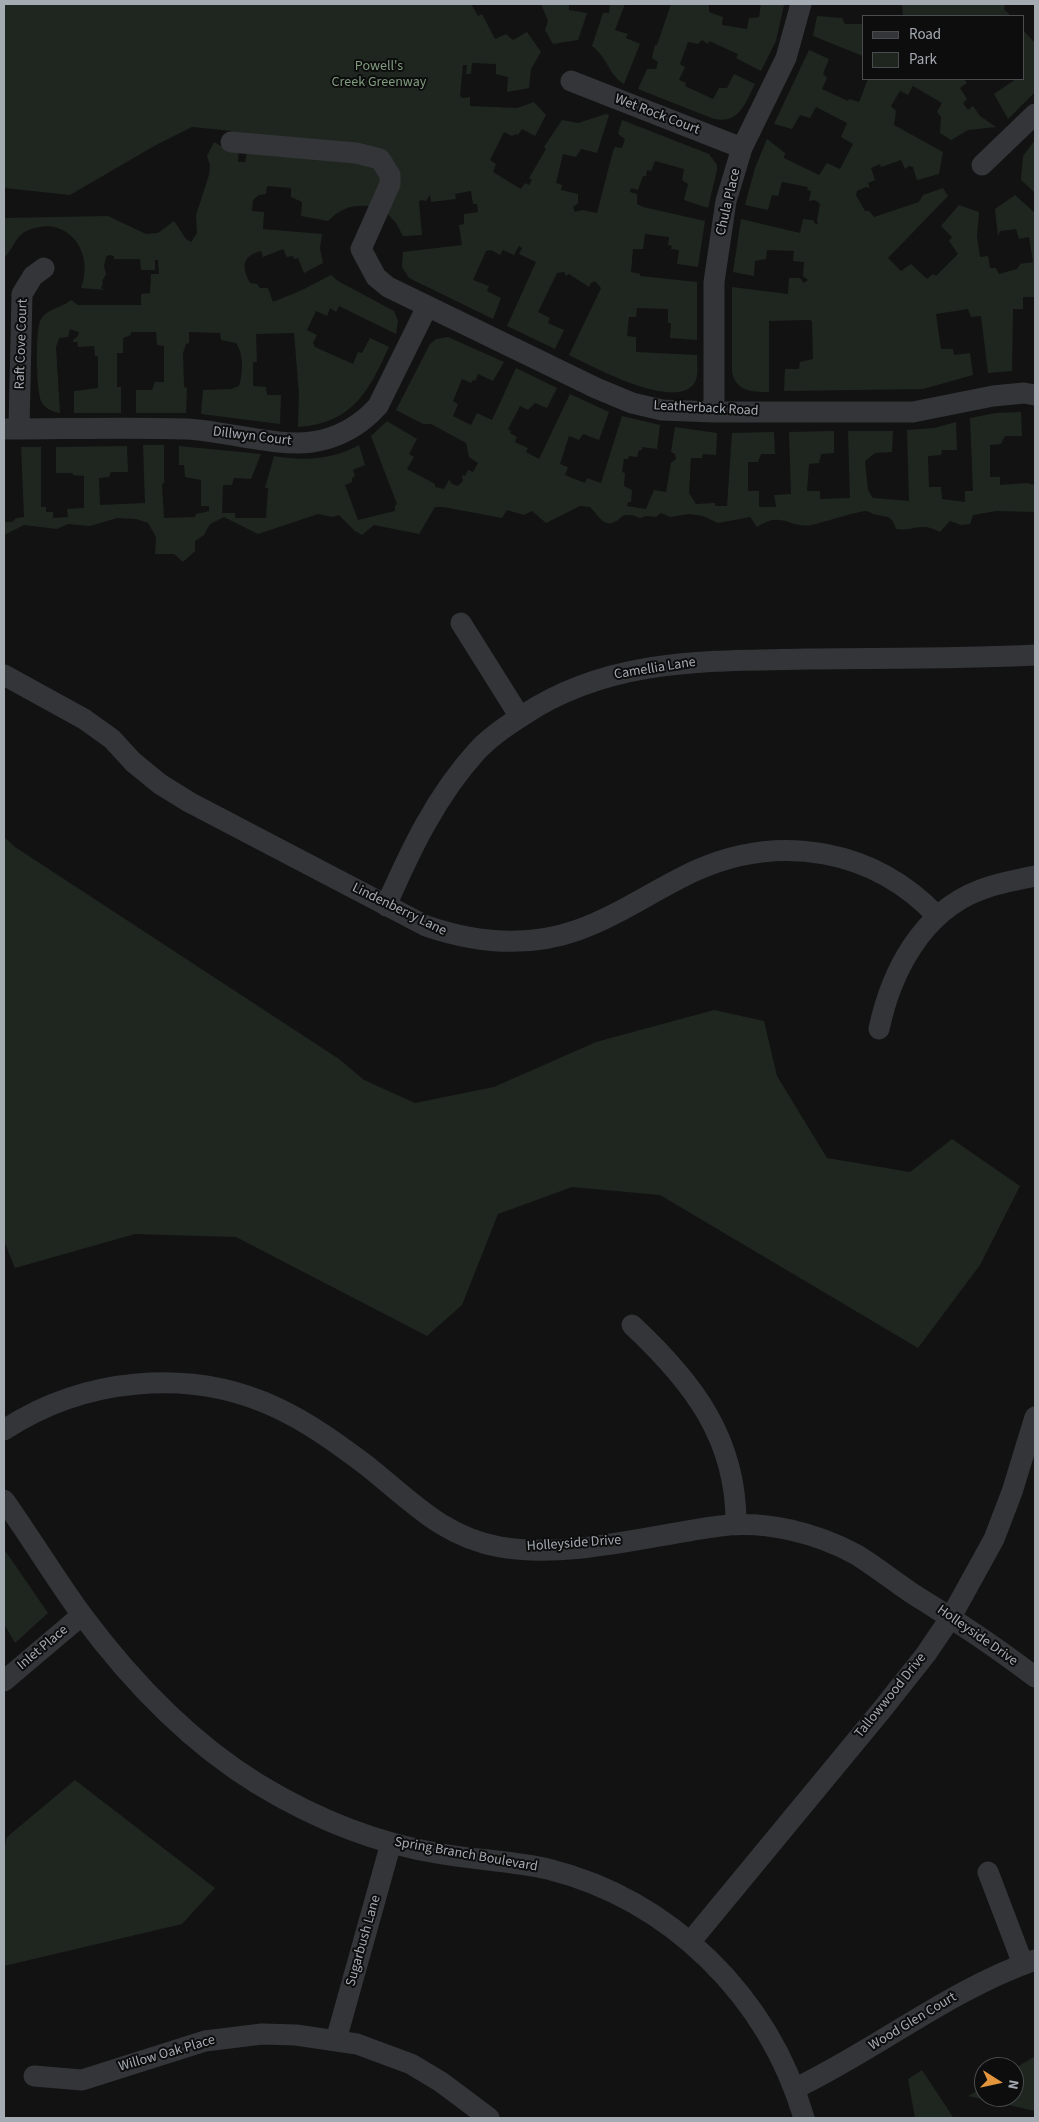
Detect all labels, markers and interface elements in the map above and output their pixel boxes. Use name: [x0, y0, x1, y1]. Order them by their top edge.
legend: [862, 15, 1024, 80]
text: Road: [909, 24, 941, 45]
text: Park: [909, 49, 937, 70]
park label: Powell's Creek Greenway: [332, 59, 426, 92]
street label: Wet Rock Court: [612, 91, 702, 139]
street label: Chula Place: [713, 167, 745, 237]
street label: Raft Cove Court: [12, 298, 32, 390]
street label: Leatherback Road: [653, 398, 759, 420]
street label: Dillwyn Court: [212, 424, 292, 450]
street label: Camellia Lane: [613, 654, 697, 684]
street label: Lindenberry Lane: [349, 880, 449, 940]
street label: Holleyside Drive: [526, 1532, 622, 1556]
street label: Holleyside Drive: [933, 1602, 1021, 1670]
street label: Inlet Place: [14, 1622, 72, 1674]
street label: Tallowwood Drive: [852, 1650, 930, 1742]
street label: Spring Branch Boulevard: [393, 1834, 539, 1876]
street label: Sugarbush Lane: [343, 1894, 385, 1988]
street label: Wood Glen Court: [866, 1989, 960, 2055]
street label: Willow Oak Place: [117, 2032, 217, 2076]
north arrow: [974, 2057, 1024, 2107]
text: N: [1002, 2078, 1023, 2091]

